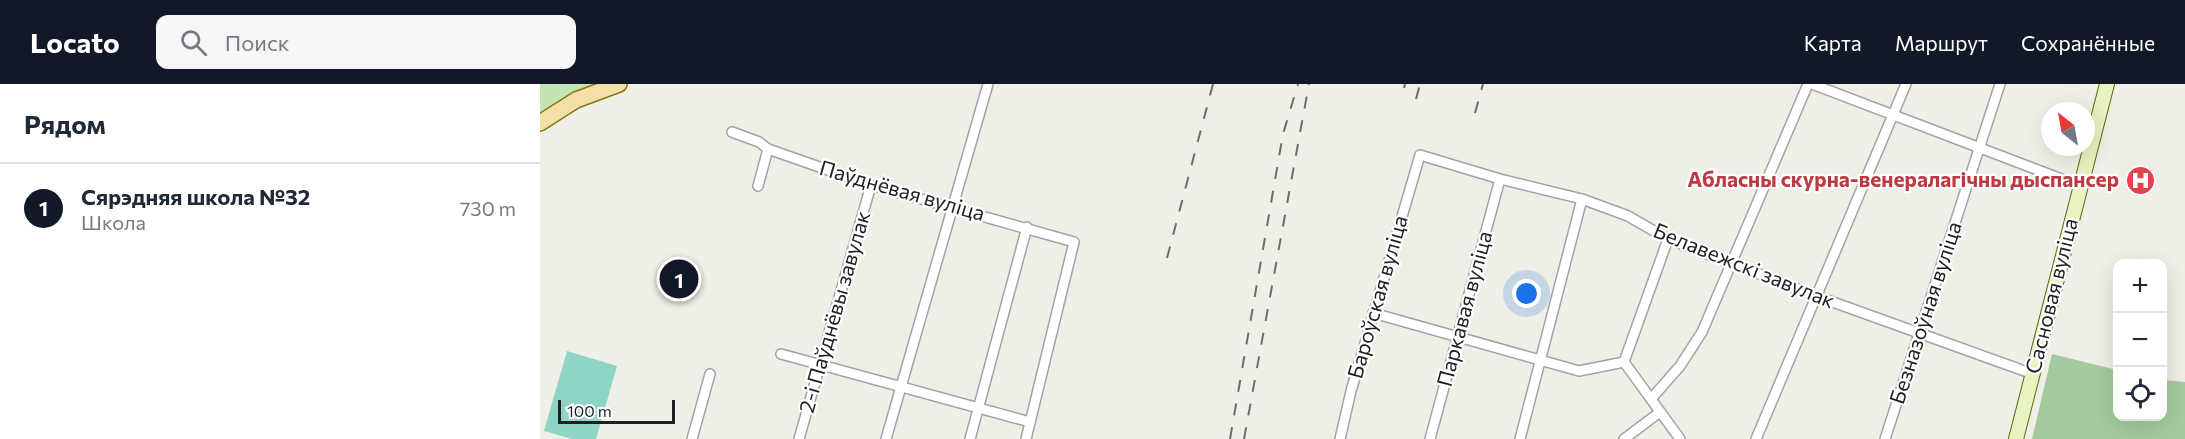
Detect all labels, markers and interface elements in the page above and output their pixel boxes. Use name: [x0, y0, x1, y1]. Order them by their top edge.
search box: [156, 15, 576, 69]
text: Locato: [30, 25, 120, 59]
icon: search: [177, 26, 210, 59]
text: Поиск: [225, 29, 290, 56]
text: Карта: [1804, 30, 1862, 55]
text: Маршрут: [1895, 30, 1988, 55]
text: Сохранённые: [2021, 30, 2155, 55]
north arrow: [2041, 102, 2095, 156]
text: Рядом: [24, 108, 106, 139]
street label: Паўднёвая вуліца: [817, 154, 988, 225]
hospital icon: Абласны скурна-венералагічны дыспансер: [2124, 164, 2156, 196]
place label: Абласны скурна-венералагічны дыспансер: [1687, 166, 2119, 191]
text: Сярэдняя школа №32: [81, 183, 310, 210]
text: 1: [39, 196, 48, 220]
text: 730 m: [460, 196, 516, 220]
street label: 2-і Паўднёвы завулак: [793, 208, 874, 415]
text: Школа: [81, 210, 146, 234]
street label: Бароўская вуліца: [1341, 212, 1412, 381]
street label: Сасновая вуліца: [2019, 215, 2082, 376]
street label: Белавежскі завулак: [1650, 217, 1839, 312]
street label: Безназоўная вуліца: [1883, 218, 1966, 407]
street label: Паркавая вуліца: [1431, 228, 1496, 389]
pin: 1: [660, 256, 698, 302]
map controls: [2113, 259, 2167, 421]
button: +: [2113, 259, 2167, 313]
your location: [1512, 279, 1541, 308]
button: −: [2113, 313, 2167, 367]
button: locate: [2113, 367, 2167, 421]
scale bar: [558, 397, 675, 424]
text: 100 m: [567, 401, 612, 420]

